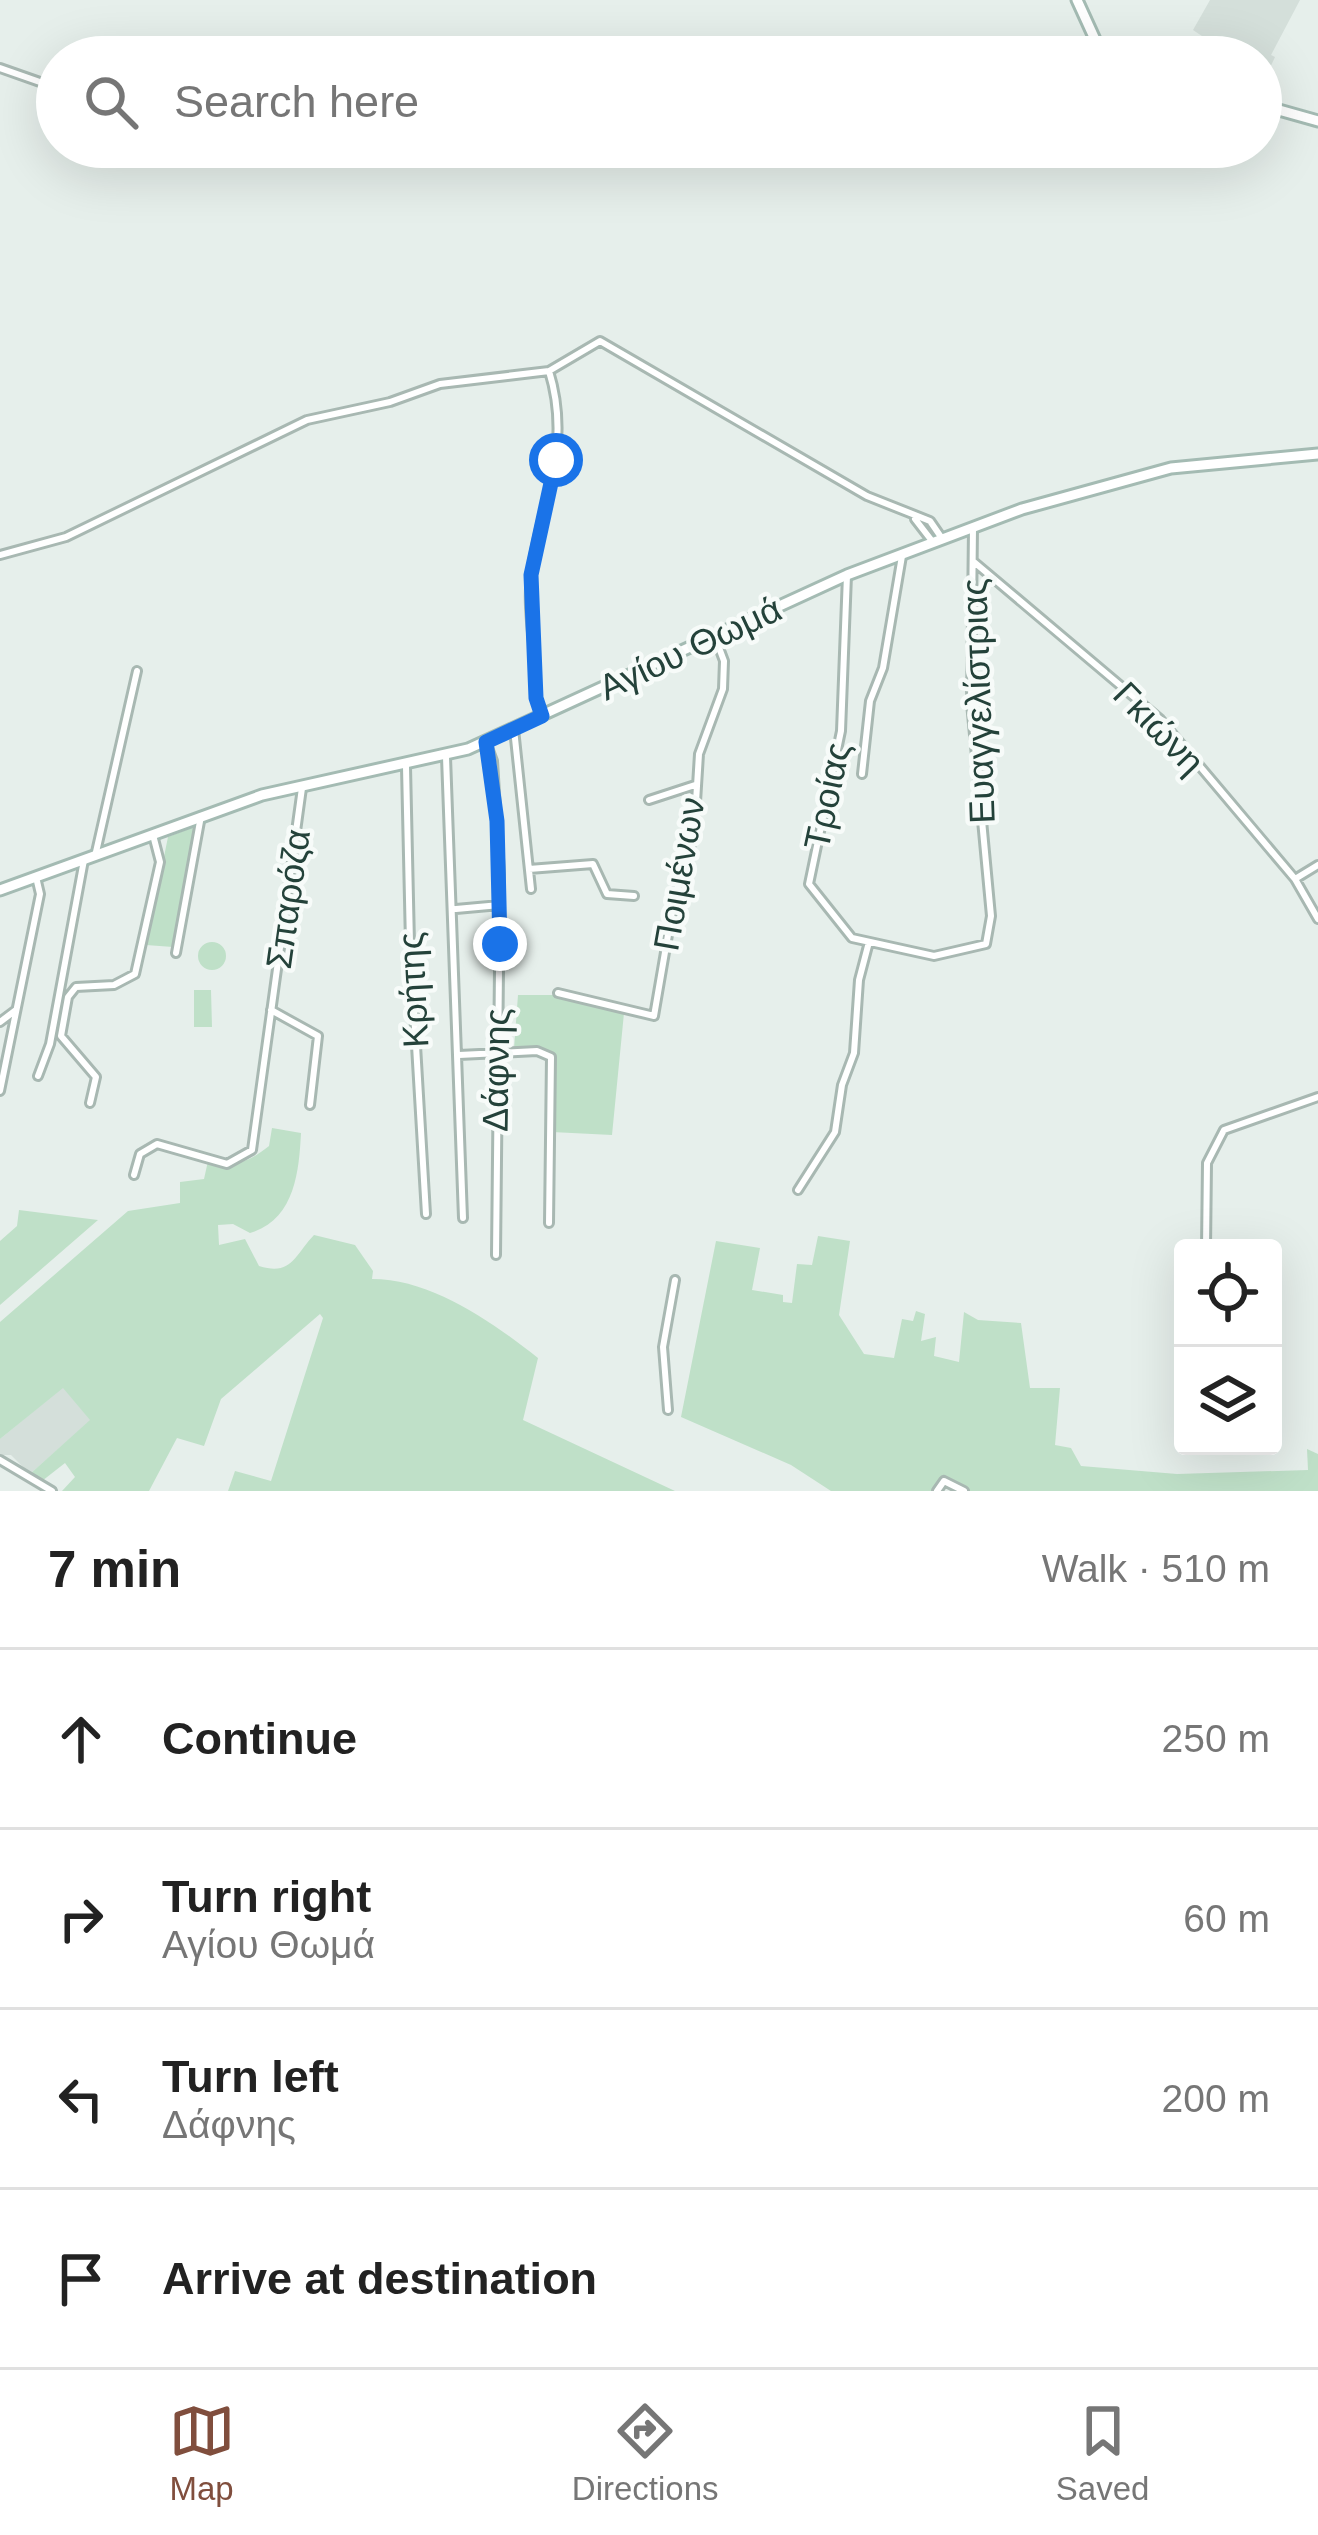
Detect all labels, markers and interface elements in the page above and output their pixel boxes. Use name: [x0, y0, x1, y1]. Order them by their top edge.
search box: [36, 36, 1282, 168]
icon: search: [78, 69, 144, 135]
text: Search here: [174, 76, 419, 127]
route start: [529, 433, 583, 487]
street label: Ευαγγελίστριας: [953, 578, 1003, 824]
street label: Αγίου Θωμά: [592, 588, 788, 708]
street label: Γκιώνη: [1105, 673, 1213, 783]
street label: Τροίας: [796, 739, 858, 853]
street label: Ποιμένων: [645, 794, 713, 954]
street label: Σπαρόζα: [258, 827, 318, 971]
route end: [473, 917, 527, 971]
street label: Κρήτης: [389, 931, 437, 1049]
street label: Δάφνης: [474, 1008, 518, 1132]
map controls: [1174, 1239, 1282, 1455]
button: locate: [1174, 1239, 1282, 1347]
button: layers: [1174, 1347, 1282, 1455]
text: 7 min: [48, 1541, 181, 1598]
text: Walk · 510 m: [1042, 1547, 1270, 1590]
icon: ahead: [48, 1706, 114, 1772]
text: Continue: [162, 1713, 357, 1764]
text: 250 m: [1162, 1717, 1270, 1760]
text: Turn right: [162, 1871, 371, 1922]
icon: right: [48, 1886, 114, 1952]
text: 60 m: [1183, 1897, 1270, 1940]
text: Αγίου Θωμά: [162, 1923, 375, 1966]
text: Turn left: [162, 2051, 339, 2102]
icon: left: [48, 2066, 114, 2132]
text: 200 m: [1162, 2077, 1270, 2120]
text: Δάφνης: [162, 2103, 296, 2146]
icon: arrive: [48, 2246, 114, 2312]
text: Arrive at destination: [162, 2253, 597, 2304]
tab: Map: [169, 2398, 235, 2508]
tab: Directions: [572, 2398, 719, 2508]
tab: Saved: [1056, 2398, 1149, 2508]

